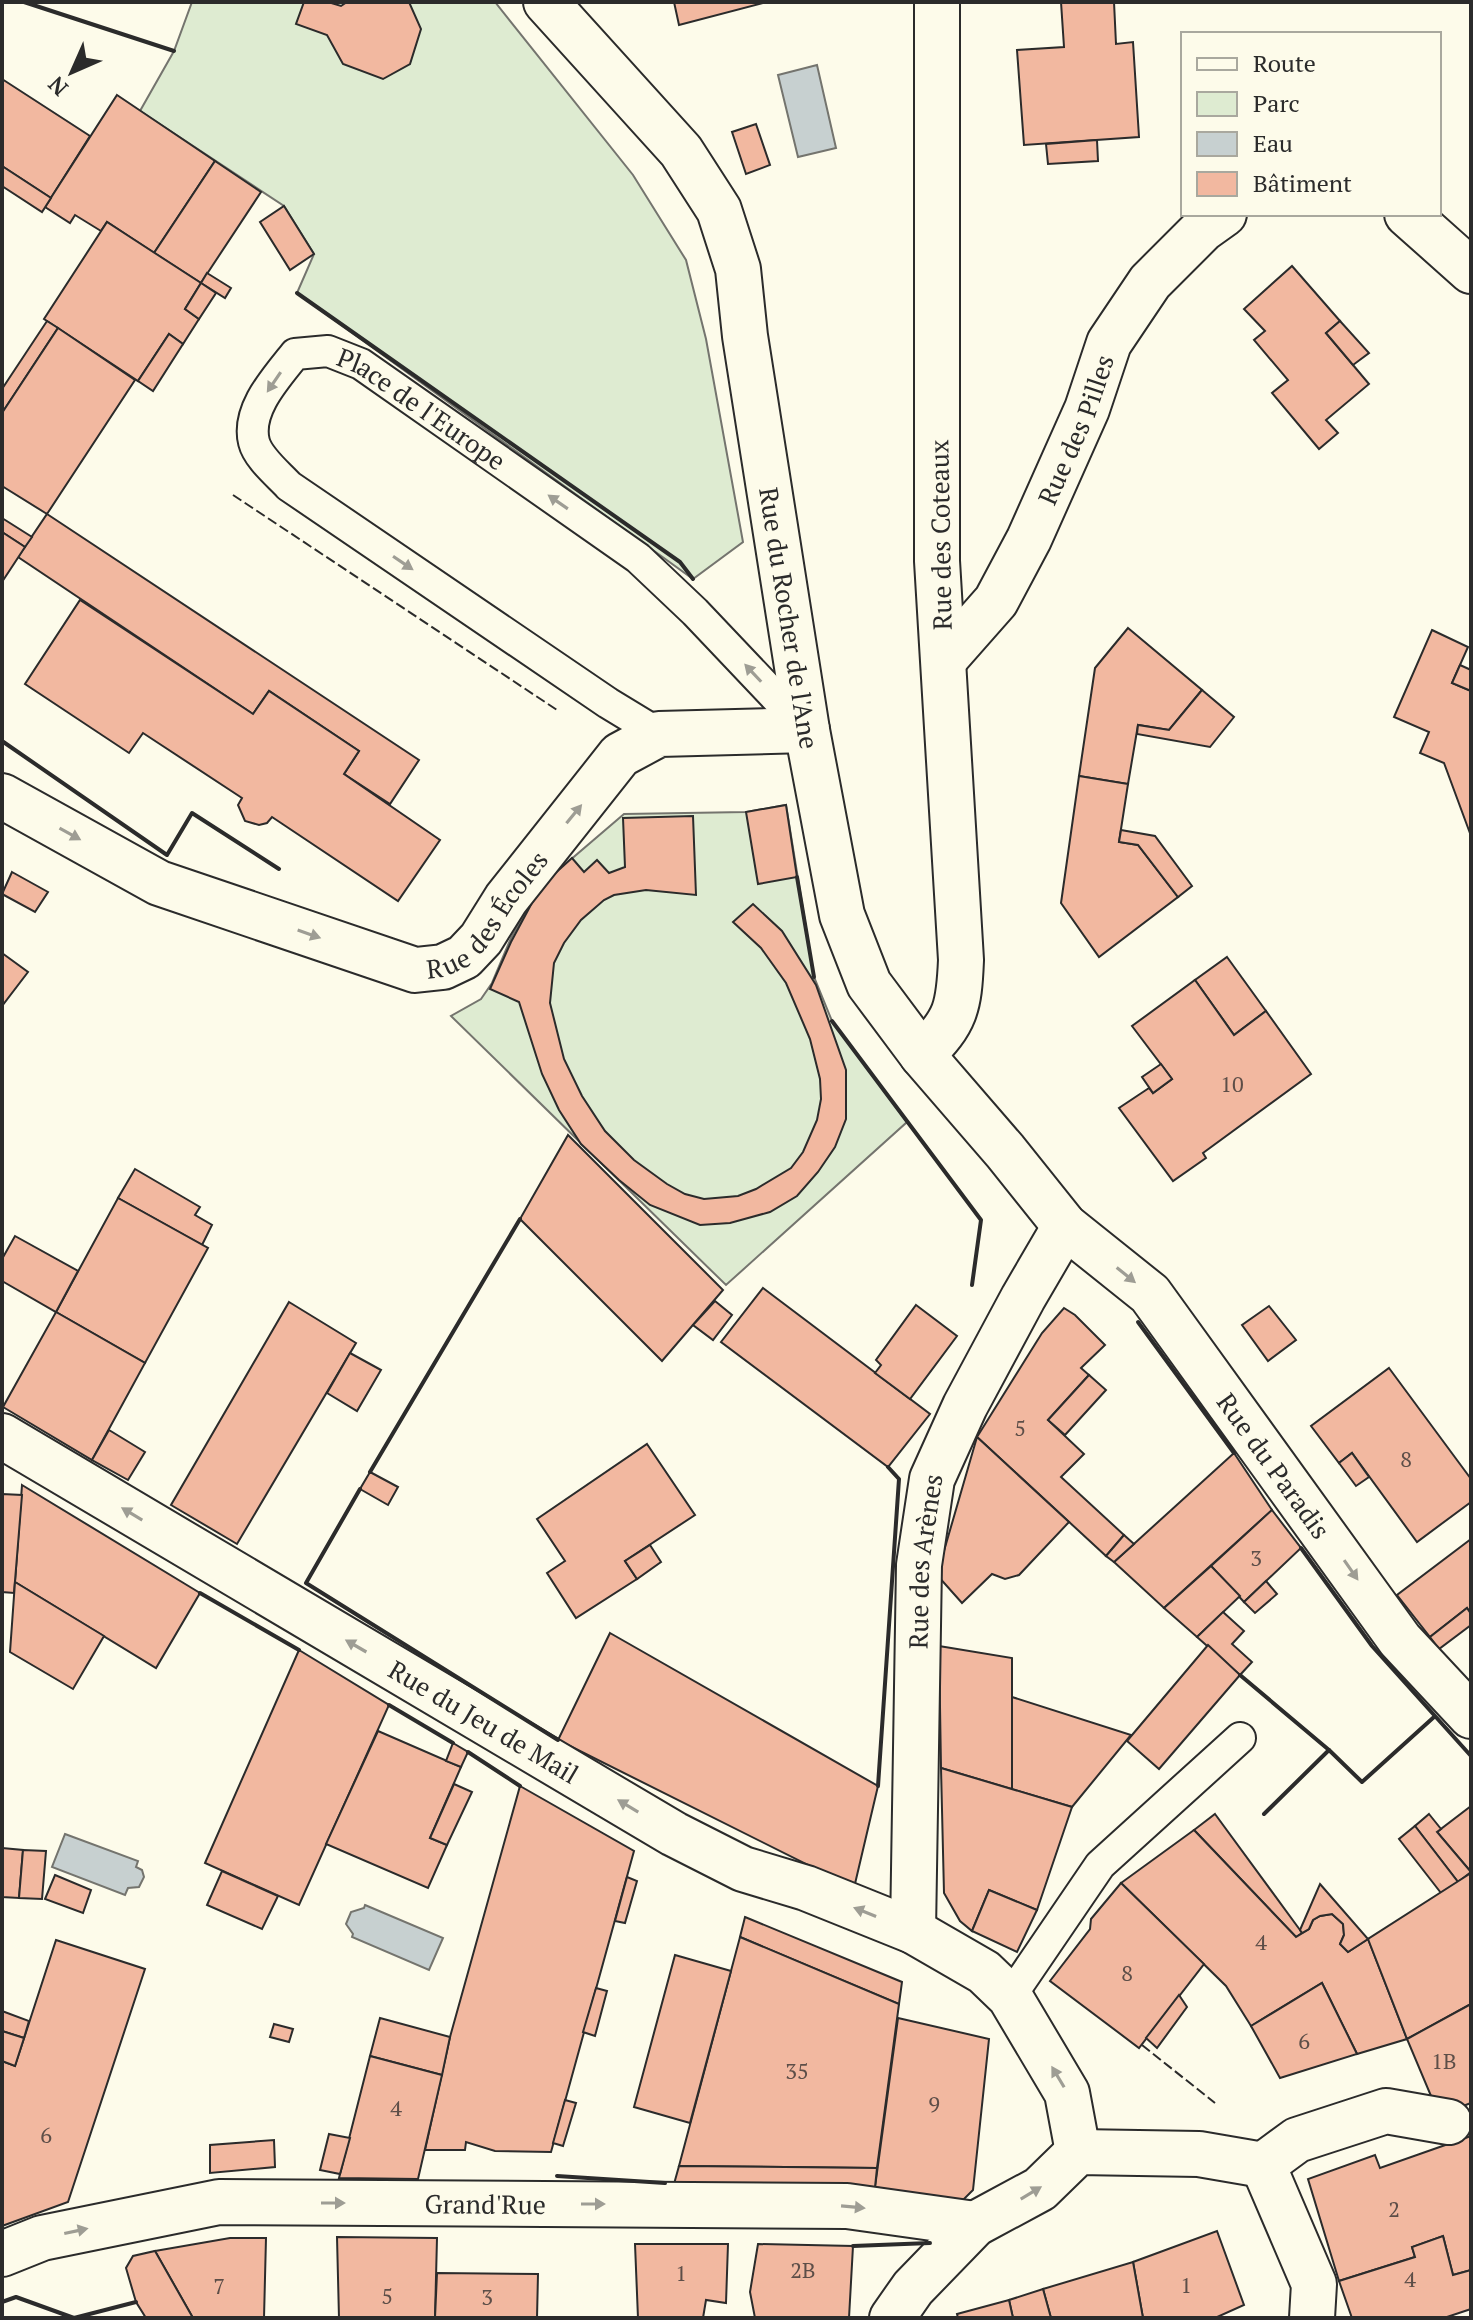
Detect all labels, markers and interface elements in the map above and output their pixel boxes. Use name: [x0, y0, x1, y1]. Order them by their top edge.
north arrow: [32, 32, 112, 112]
legend: [1181, 32, 1441, 216]
text: Route: [1253, 47, 1316, 79]
text: N: [41, 70, 74, 103]
text: Parc: [1253, 87, 1300, 119]
text: Eau: [1253, 127, 1293, 159]
text: Bâtiment: [1253, 167, 1352, 199]
street label: Place de l'Europe: [332, 339, 513, 477]
street label: Rue des Pilles: [1030, 350, 1121, 510]
one-way arrow: [267, 371, 282, 392]
street label: Rue des Coteaux: [921, 439, 959, 631]
street label: Rue du Rocher de l'Ane: [752, 485, 827, 752]
one-way arrow: [548, 495, 569, 510]
one-way arrow: [392, 555, 413, 570]
one-way arrow: [744, 664, 763, 683]
one-way arrow: [565, 804, 582, 824]
one-way arrow: [58, 827, 81, 841]
street label: Rue des Écoles: [425, 843, 555, 986]
one-way arrow: [297, 928, 321, 940]
house number: 10: [1220, 1069, 1244, 1098]
one-way arrow: [1116, 1266, 1136, 1283]
street label: Rue du Paradis: [1210, 1386, 1338, 1545]
house number: 5: [1014, 1413, 1026, 1442]
house number: 8: [1400, 1444, 1412, 1473]
street label: Rue des Arènes: [901, 1471, 950, 1649]
one-way arrow: [121, 1507, 143, 1521]
house number: 3: [1250, 1543, 1262, 1572]
one-way arrow: [1343, 1560, 1358, 1581]
one-way arrow: [345, 1639, 367, 1653]
street label: Rue du Jeu de Mail: [383, 1652, 585, 1791]
one-way arrow: [617, 1800, 639, 1814]
one-way arrow: [853, 1905, 876, 1918]
house number: 4: [1255, 1927, 1267, 1956]
house number: 8: [1121, 1958, 1133, 1987]
house number: 6: [1298, 2026, 1310, 2055]
house number: 1B: [1431, 2046, 1457, 2075]
house number: 35: [785, 2056, 809, 2085]
one-way arrow: [1051, 2066, 1065, 2089]
house number: 9: [928, 2089, 940, 2118]
house number: 4: [390, 2093, 402, 2122]
house number: 6: [40, 2120, 52, 2149]
street label: Grand'Rue: [425, 2186, 546, 2221]
one-way arrow: [1020, 2187, 1042, 2201]
house number: 2: [1388, 2194, 1400, 2223]
one-way arrow: [321, 2197, 346, 2209]
one-way arrow: [581, 2198, 606, 2211]
one-way arrow: [841, 2201, 866, 2214]
one-way arrow: [64, 2224, 89, 2237]
house number: 2B: [790, 2255, 816, 2284]
house number: 1: [675, 2258, 687, 2287]
house number: 4: [1404, 2264, 1416, 2293]
house number: 1: [1180, 2270, 1192, 2299]
house number: 7: [213, 2271, 225, 2300]
house number: 5: [381, 2281, 393, 2310]
house number: 3: [481, 2282, 493, 2311]

